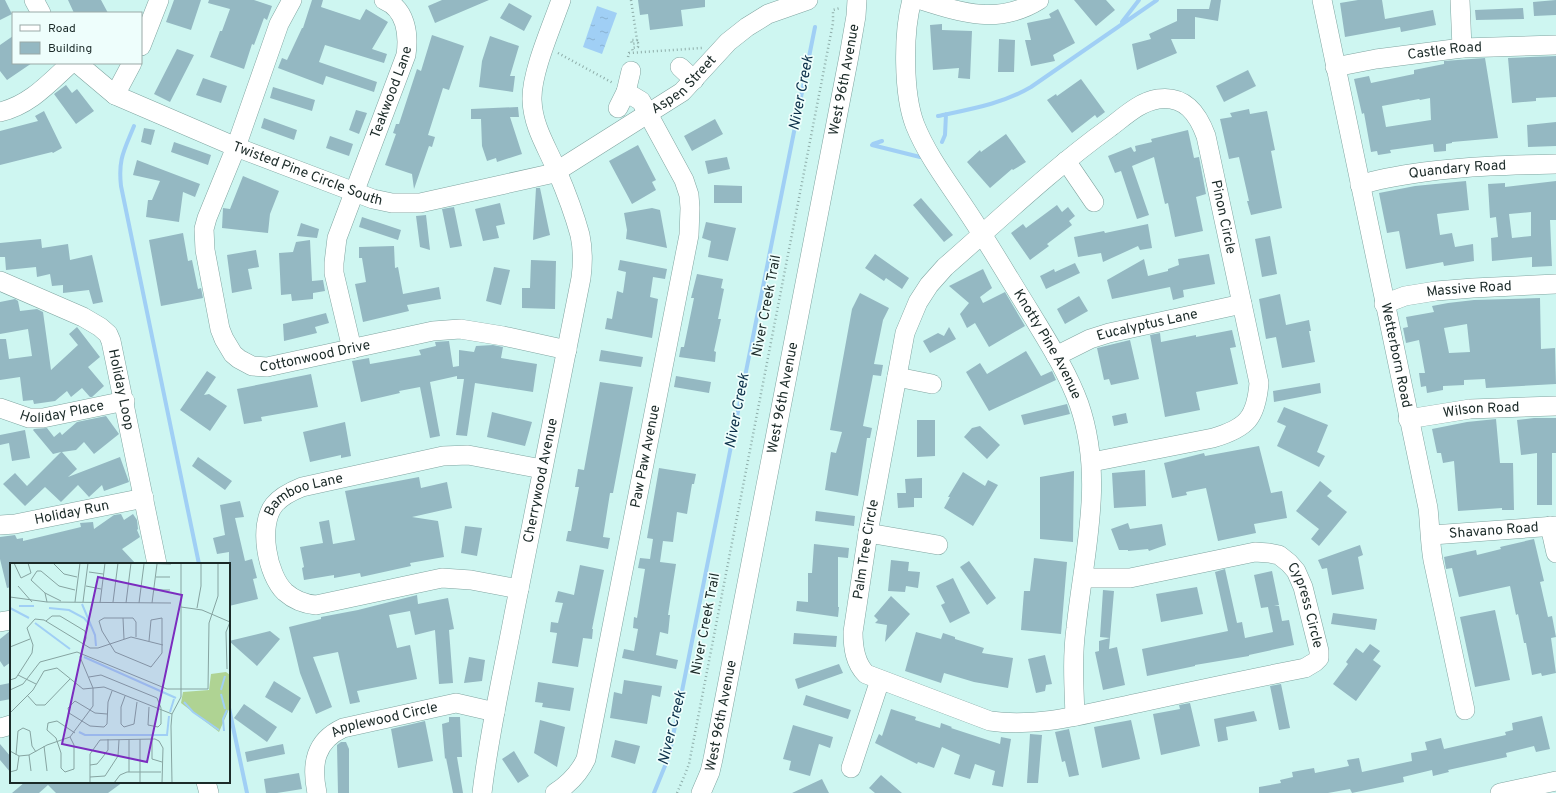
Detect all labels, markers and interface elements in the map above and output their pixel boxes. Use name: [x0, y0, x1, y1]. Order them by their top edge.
legend: [12, 12, 142, 64]
text: Road: [48, 21, 76, 37]
street label: West 96th Avenue: [825, 23, 863, 137]
street label: Castle Road: [1406, 39, 1482, 63]
text: Building: [48, 41, 92, 57]
street label: Teakwood Lane: [367, 46, 415, 141]
street label: Aspen Street: [648, 52, 720, 118]
water label: Niver Creek: [785, 54, 819, 132]
street label: Twisted Pine Circle South: [230, 138, 384, 209]
street label: Quandary Road: [1407, 157, 1507, 183]
street label: Pinon Circle: [1207, 178, 1240, 256]
street label: Niver Creek Trail: [749, 254, 785, 358]
street label: Massive Road: [1425, 278, 1512, 301]
street label: Knotty Pine Avenue: [1010, 286, 1085, 402]
street label: Wetterborn Road: [1377, 301, 1415, 409]
street label: Eucalyptus Lane: [1094, 305, 1199, 345]
street label: Cottonwood Drive: [259, 336, 372, 376]
street label: West 96th Avenue: [764, 341, 802, 455]
street label: Holiday Loop: [104, 347, 138, 432]
water label: Niver Creek: [721, 372, 755, 450]
street label: Holiday Place: [17, 397, 106, 427]
street label: Wilson Road: [1442, 399, 1520, 422]
street label: Paw Paw Avenue: [627, 404, 664, 509]
street label: Cherrywood Avenue: [520, 417, 561, 544]
street label: Bamboo Lane: [261, 470, 345, 519]
street label: Holiday Run: [33, 497, 111, 528]
street label: Palm Tree Circle: [850, 498, 883, 600]
street label: Shavano Road: [1448, 519, 1539, 542]
street label: Cypress Circle: [1284, 559, 1326, 650]
inset map: [10, 563, 230, 783]
street label: Niver Creek Trail: [688, 572, 724, 676]
street label: West 96th Avenue: [702, 659, 740, 773]
water label: Niver Creek: [655, 688, 691, 767]
street label: Applewood Circle: [327, 699, 439, 742]

